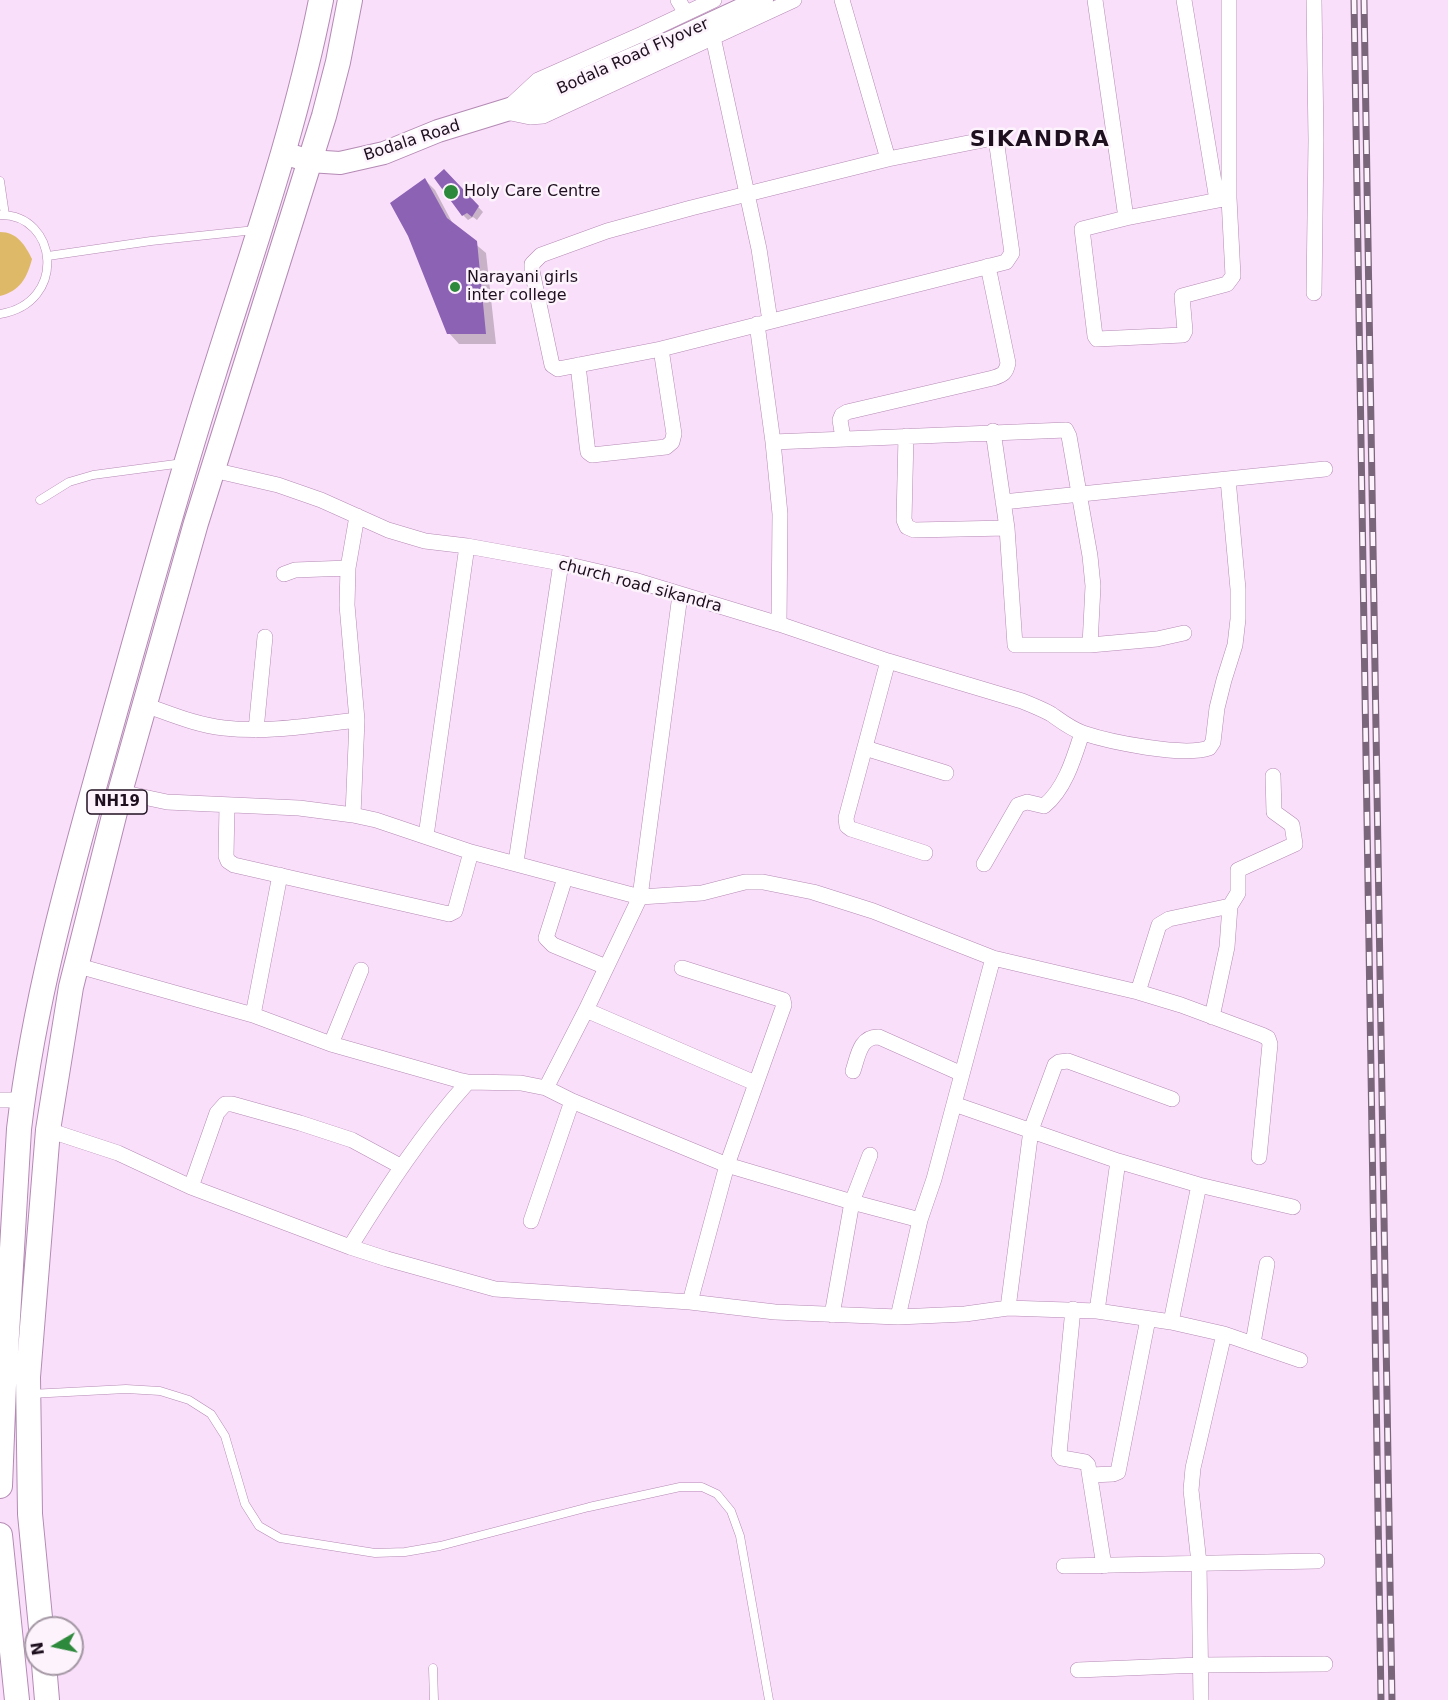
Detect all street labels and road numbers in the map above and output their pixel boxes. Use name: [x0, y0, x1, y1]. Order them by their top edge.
street label: Bodala Road Flyover: [554, 15, 712, 99]
street label: Bodala Road: [361, 116, 463, 166]
street label: church road sikandra: [556, 555, 724, 617]
road number: NH19: [87, 790, 147, 814]

